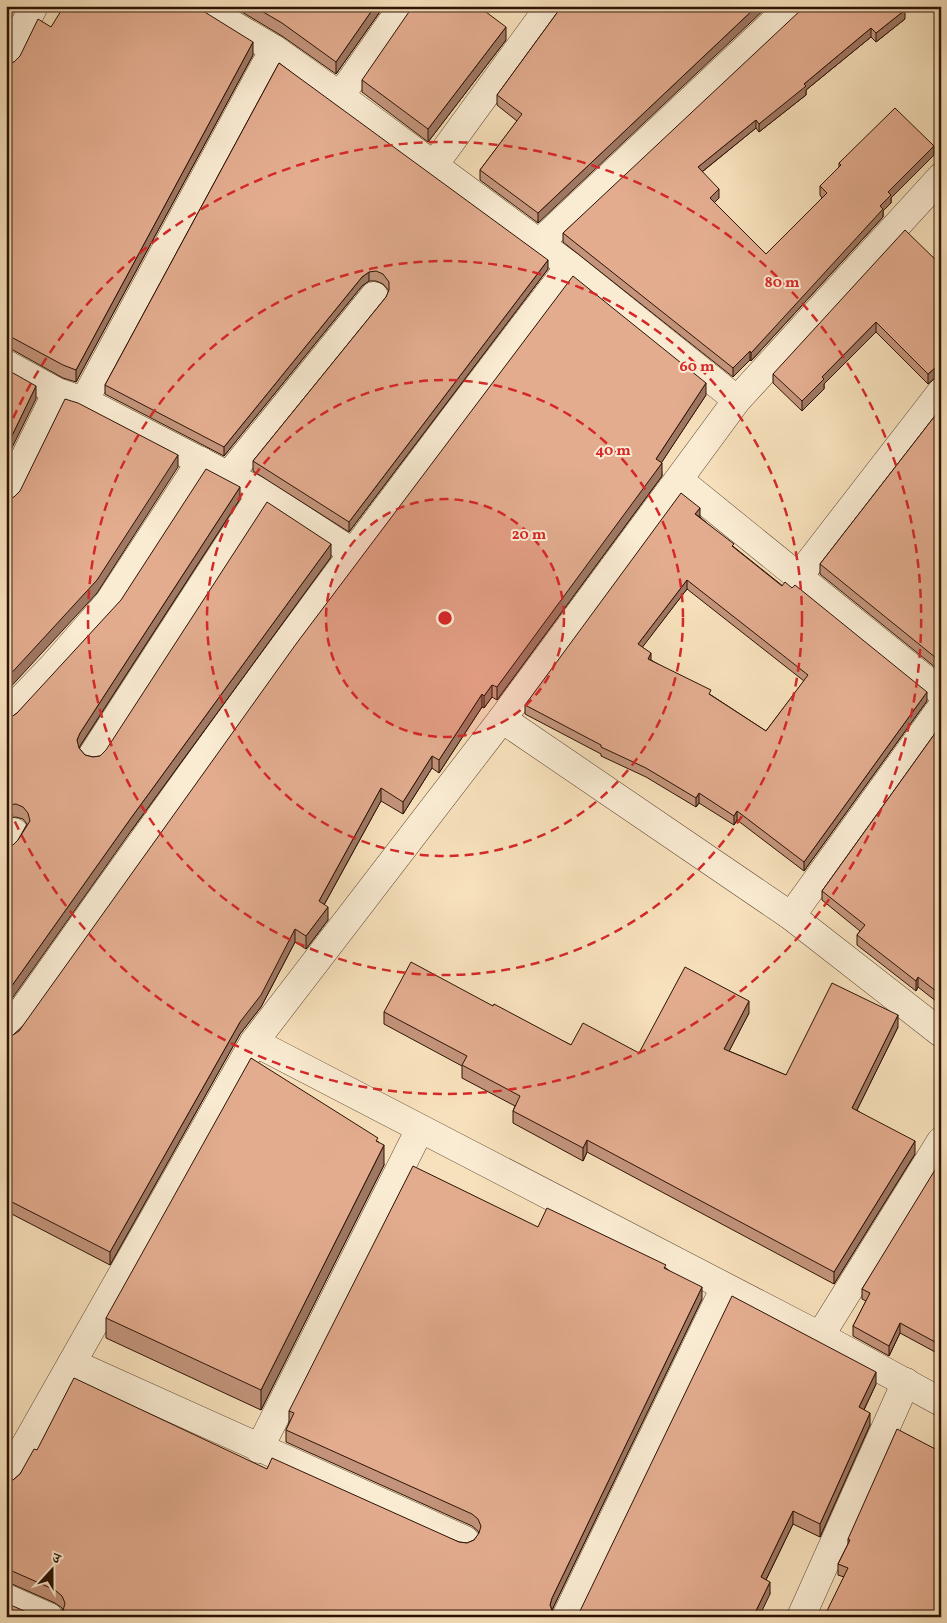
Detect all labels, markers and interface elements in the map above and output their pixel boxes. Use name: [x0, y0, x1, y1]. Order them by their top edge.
text: 80 m: [765, 273, 800, 294]
text: 60 m: [680, 357, 715, 378]
text: 40 m: [595, 441, 631, 462]
text: 20 m: [512, 525, 547, 546]
centre of rings: [436, 609, 454, 627]
north arrow: [28, 1546, 78, 1596]
text: उ: [48, 1549, 64, 1570]

